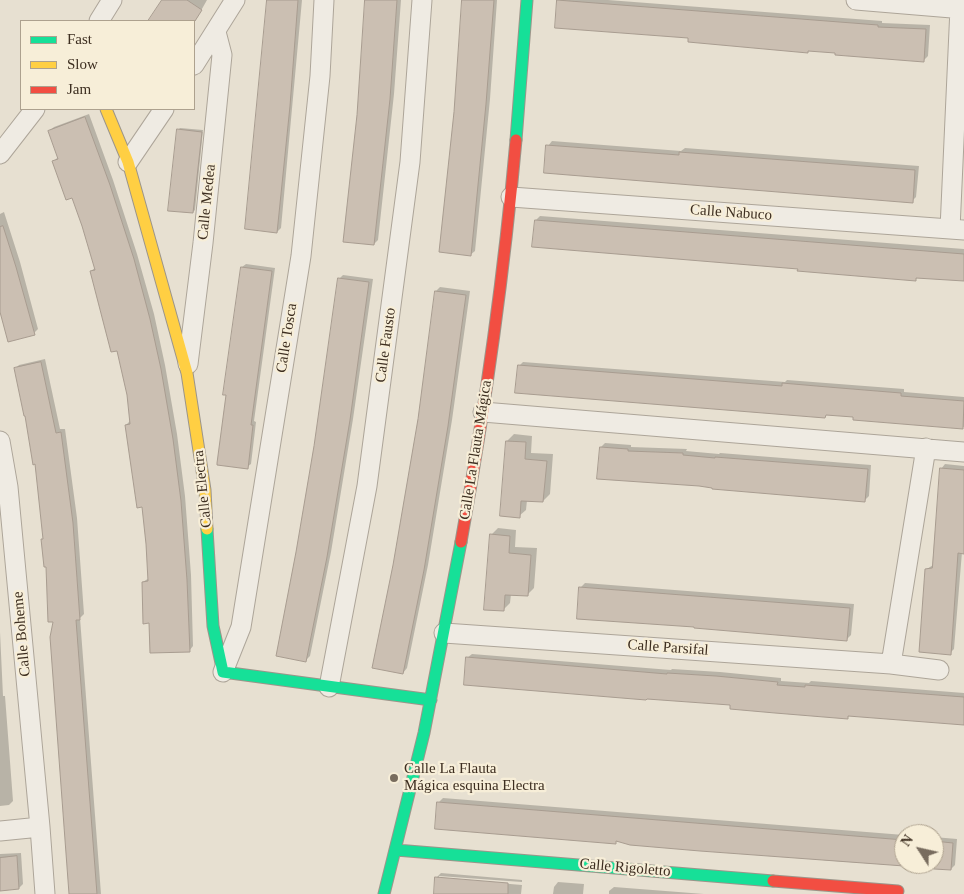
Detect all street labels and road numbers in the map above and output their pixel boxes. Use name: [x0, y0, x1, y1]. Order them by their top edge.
street label: Calle Medea: [194, 163, 220, 241]
street label: Calle Nabuco: [689, 201, 773, 225]
street label: Calle Tosca: [273, 302, 301, 374]
street label: Calle Fausto: [372, 306, 400, 384]
street label: Calle La Flauta Mágica: [456, 379, 496, 521]
street label: Calle Electra: [190, 449, 216, 529]
street label: Calle Boheme: [9, 591, 35, 677]
street label: Calle Parsifal: [627, 636, 709, 660]
street label: Calle Rigoletto: [579, 855, 671, 881]

